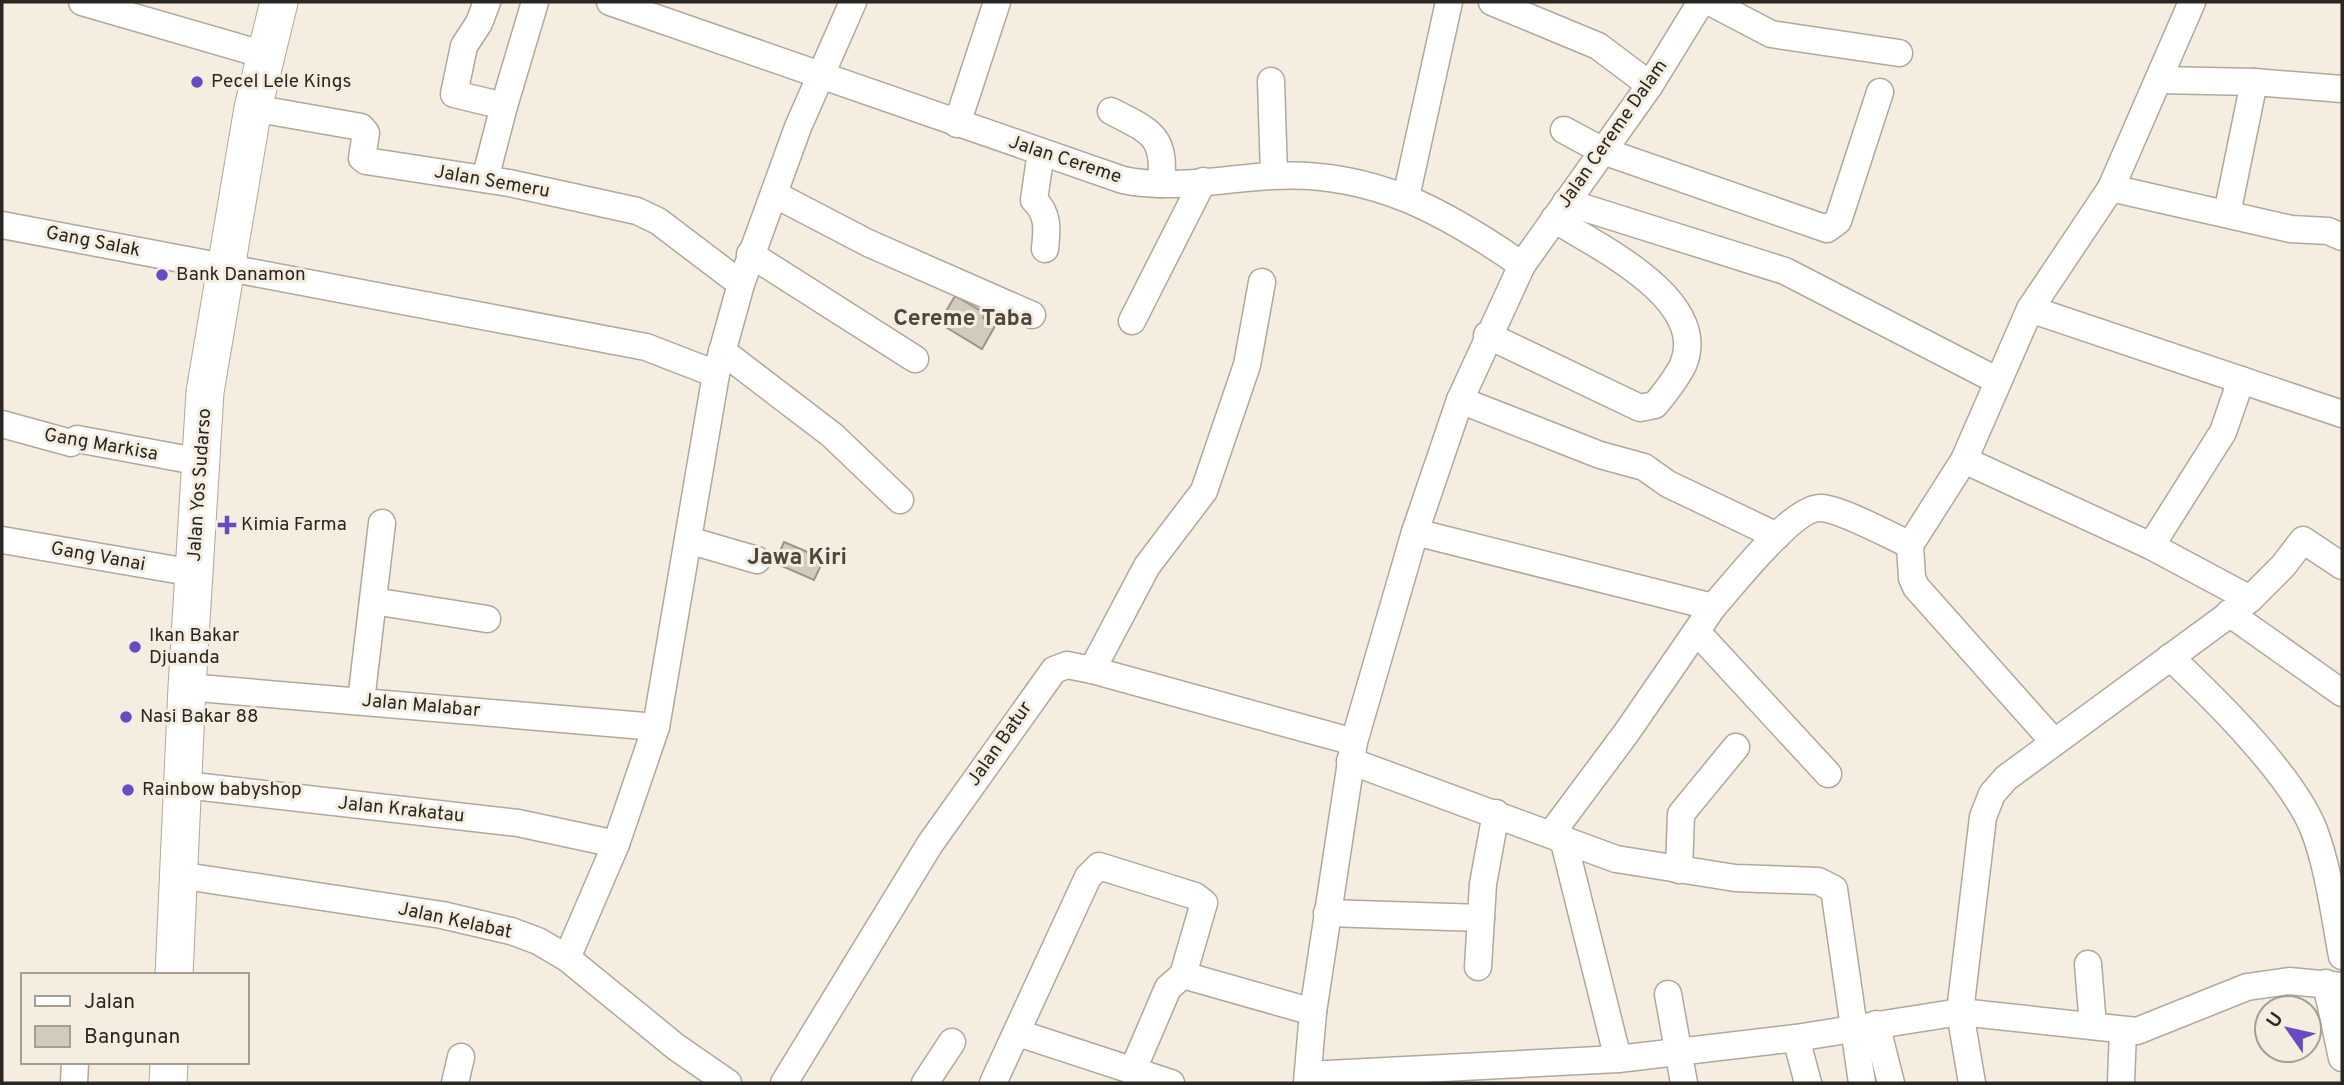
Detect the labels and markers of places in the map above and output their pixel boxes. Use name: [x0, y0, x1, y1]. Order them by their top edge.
place label: Pecel Lele Kings: [211, 70, 351, 94]
marker: Pecel Lele Kings: [189, 74, 205, 90]
place label: Bank Danamon: [176, 263, 306, 287]
marker: Bank Danamon: [154, 267, 170, 283]
place label: Kimia Farma: [241, 513, 347, 537]
marker: Kimia Farma: [219, 517, 235, 533]
place label: Ikan Bakar Djuanda: [149, 624, 240, 670]
marker: Ikan Bakar Djuanda: [127, 639, 143, 655]
place label: Nasi Bakar 88: [140, 705, 259, 729]
marker: Nasi Bakar 88: [118, 709, 134, 725]
place label: Rainbow babyshop: [142, 778, 302, 802]
marker: Rainbow babyshop: [120, 782, 136, 798]

